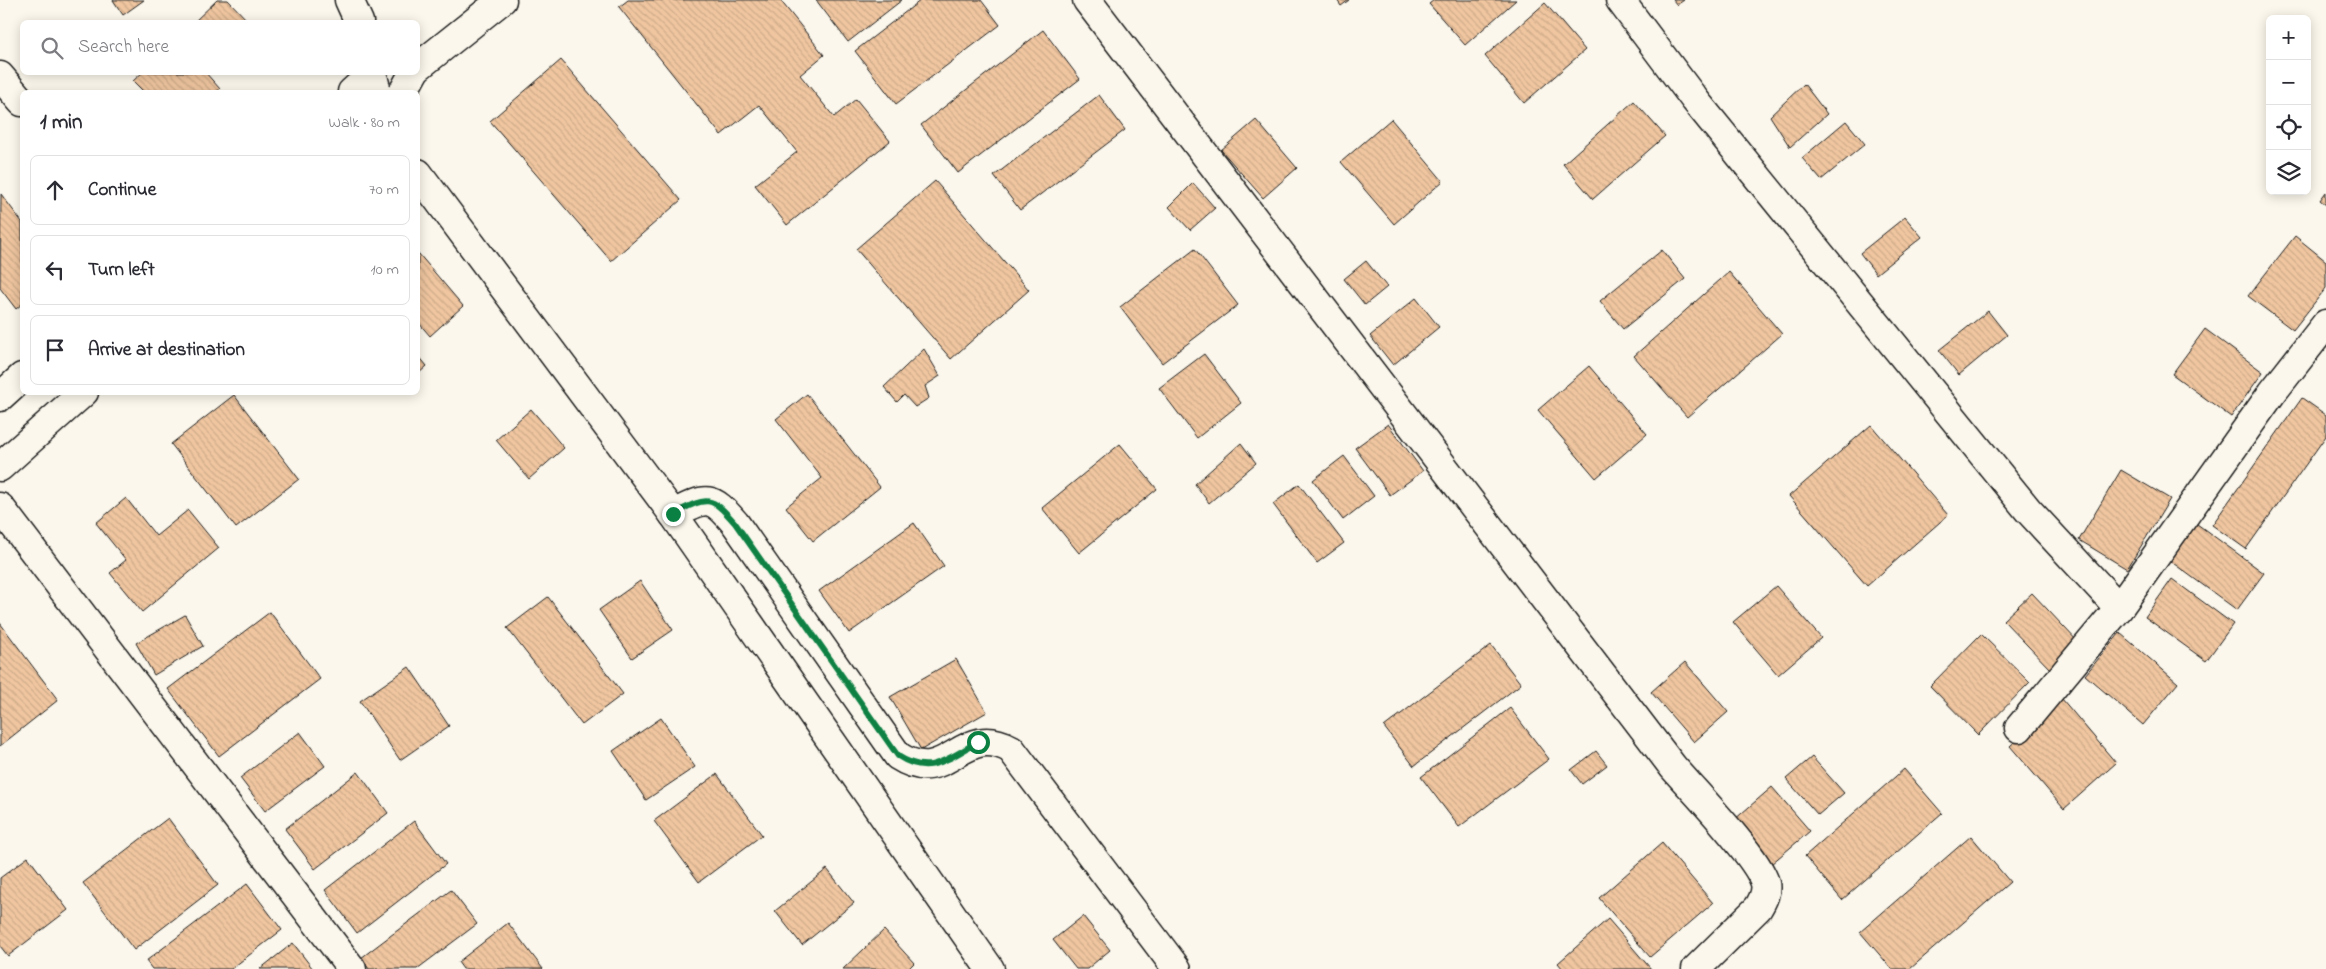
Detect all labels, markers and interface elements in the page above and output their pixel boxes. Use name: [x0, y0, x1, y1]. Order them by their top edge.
map controls: [2266, 15, 2311, 195]
button: +: [2266, 15, 2311, 60]
search box: [20, 20, 420, 75]
icon: search: [38, 34, 66, 62]
text: Search here: [78, 34, 169, 61]
button: −: [2266, 60, 2311, 105]
button: locate: [2266, 105, 2311, 150]
text: 1 min: [40, 108, 82, 138]
text: Walk · 80 m: [329, 111, 400, 135]
button: layers: [2266, 150, 2311, 195]
icon: ahead: [41, 176, 69, 204]
text: Continue: [88, 177, 156, 204]
text: 70 m: [369, 178, 399, 202]
icon: left: [41, 256, 69, 284]
text: Turn left: [88, 257, 155, 284]
text: 10 m: [371, 258, 399, 282]
icon: arrive: [41, 336, 69, 364]
text: Arrive at destination: [88, 337, 245, 364]
route end: [662, 503, 685, 526]
route start: [967, 731, 990, 754]

